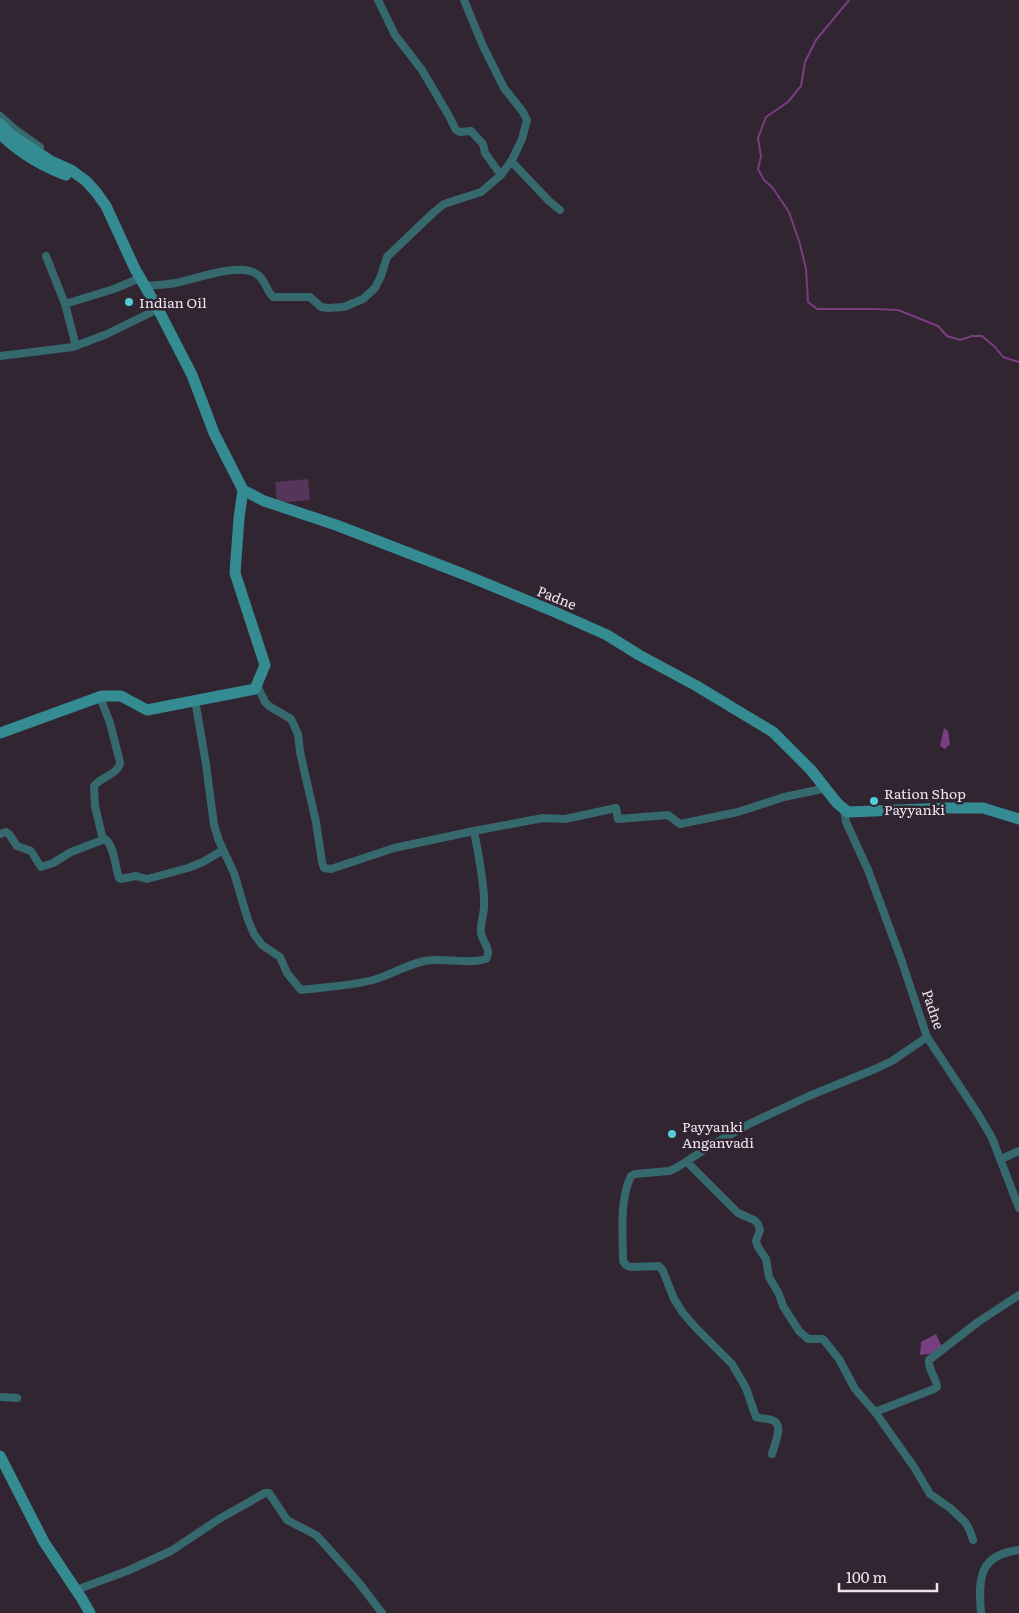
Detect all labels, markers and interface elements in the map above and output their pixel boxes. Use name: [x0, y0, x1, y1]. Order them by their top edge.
place label: Indian Oil: [139, 292, 207, 312]
marker: Indian Oil: [123, 296, 135, 308]
street label: Padne: [534, 580, 580, 614]
place label: Ration Shop Payyanki: [884, 783, 966, 819]
marker: Ration Shop Payyanki: [868, 795, 880, 807]
street label: Padne: [918, 986, 950, 1032]
place label: Payyanki Anganvadi: [682, 1116, 754, 1152]
marker: Payyanki Anganvadi: [666, 1128, 678, 1140]
scale bar: [839, 1560, 936, 1592]
text: 100 m: [846, 1565, 887, 1588]

